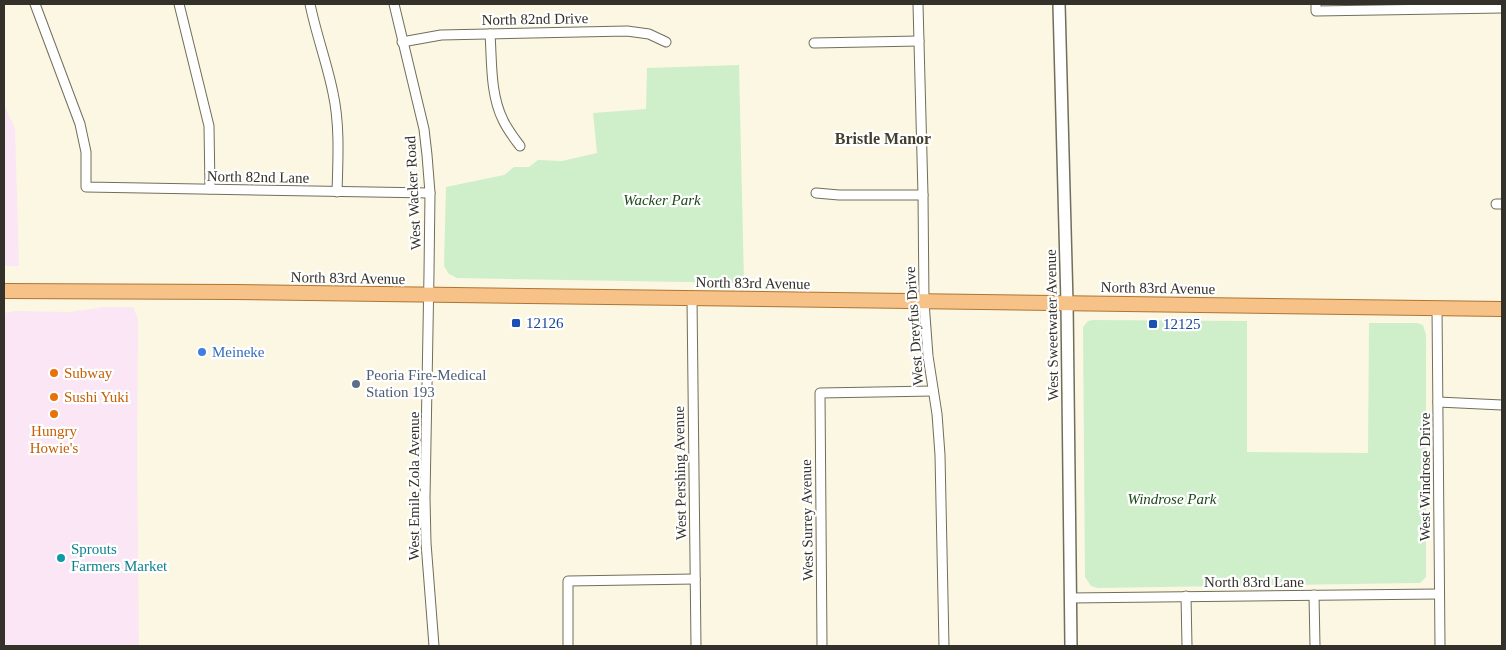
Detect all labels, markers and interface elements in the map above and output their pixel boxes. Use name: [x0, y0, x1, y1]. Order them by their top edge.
street label: North 82nd Drive: [482, 10, 589, 28]
district label: Bristle Manor: [835, 130, 931, 147]
street label: West Wacker Road: [402, 135, 424, 250]
street label: North 82nd Lane: [207, 168, 310, 186]
park label: Wacker Park: [623, 192, 701, 208]
street label: West Sweetwater Avenue: [1043, 249, 1061, 401]
street label: West Dreyfus Drive: [902, 265, 926, 386]
street label: North 83rd Avenue: [291, 269, 406, 287]
street label: North 83rd Avenue: [696, 274, 811, 292]
street label: North 83rd Avenue: [1101, 279, 1216, 297]
place label: 12126: [526, 315, 564, 331]
place label: 12125: [1163, 316, 1201, 332]
marker: 12126: [510, 317, 522, 329]
marker: 12125: [1147, 318, 1159, 330]
place label: Meineke: [212, 344, 265, 360]
marker: Meineke: [196, 346, 208, 358]
place label: Subway: [64, 365, 113, 381]
marker: Subway: [48, 367, 60, 379]
place label: Peoria Fire-Medical Station 193: [366, 367, 486, 400]
marker: Peoria Fire-Medical Station 193: [350, 378, 362, 390]
place label: Sushi Yuki: [64, 389, 129, 405]
marker: Sushi Yuki: [48, 391, 60, 403]
street label: West Pershing Avenue: [671, 405, 689, 540]
marker: Hungry Howie's: [48, 408, 60, 420]
street label: West Emile Zola Avenue: [406, 411, 422, 560]
street label: West Windrose Drive: [1417, 412, 1433, 541]
place label: Hungry Howie's: [30, 423, 78, 456]
street label: West Surrey Avenue: [798, 459, 816, 581]
park label: Windrose Park: [1127, 491, 1217, 507]
place label: Sprouts Farmers Market: [71, 541, 168, 574]
marker: Sprouts Farmers Market: [55, 552, 67, 564]
street label: North 83rd Lane: [1204, 574, 1304, 590]

